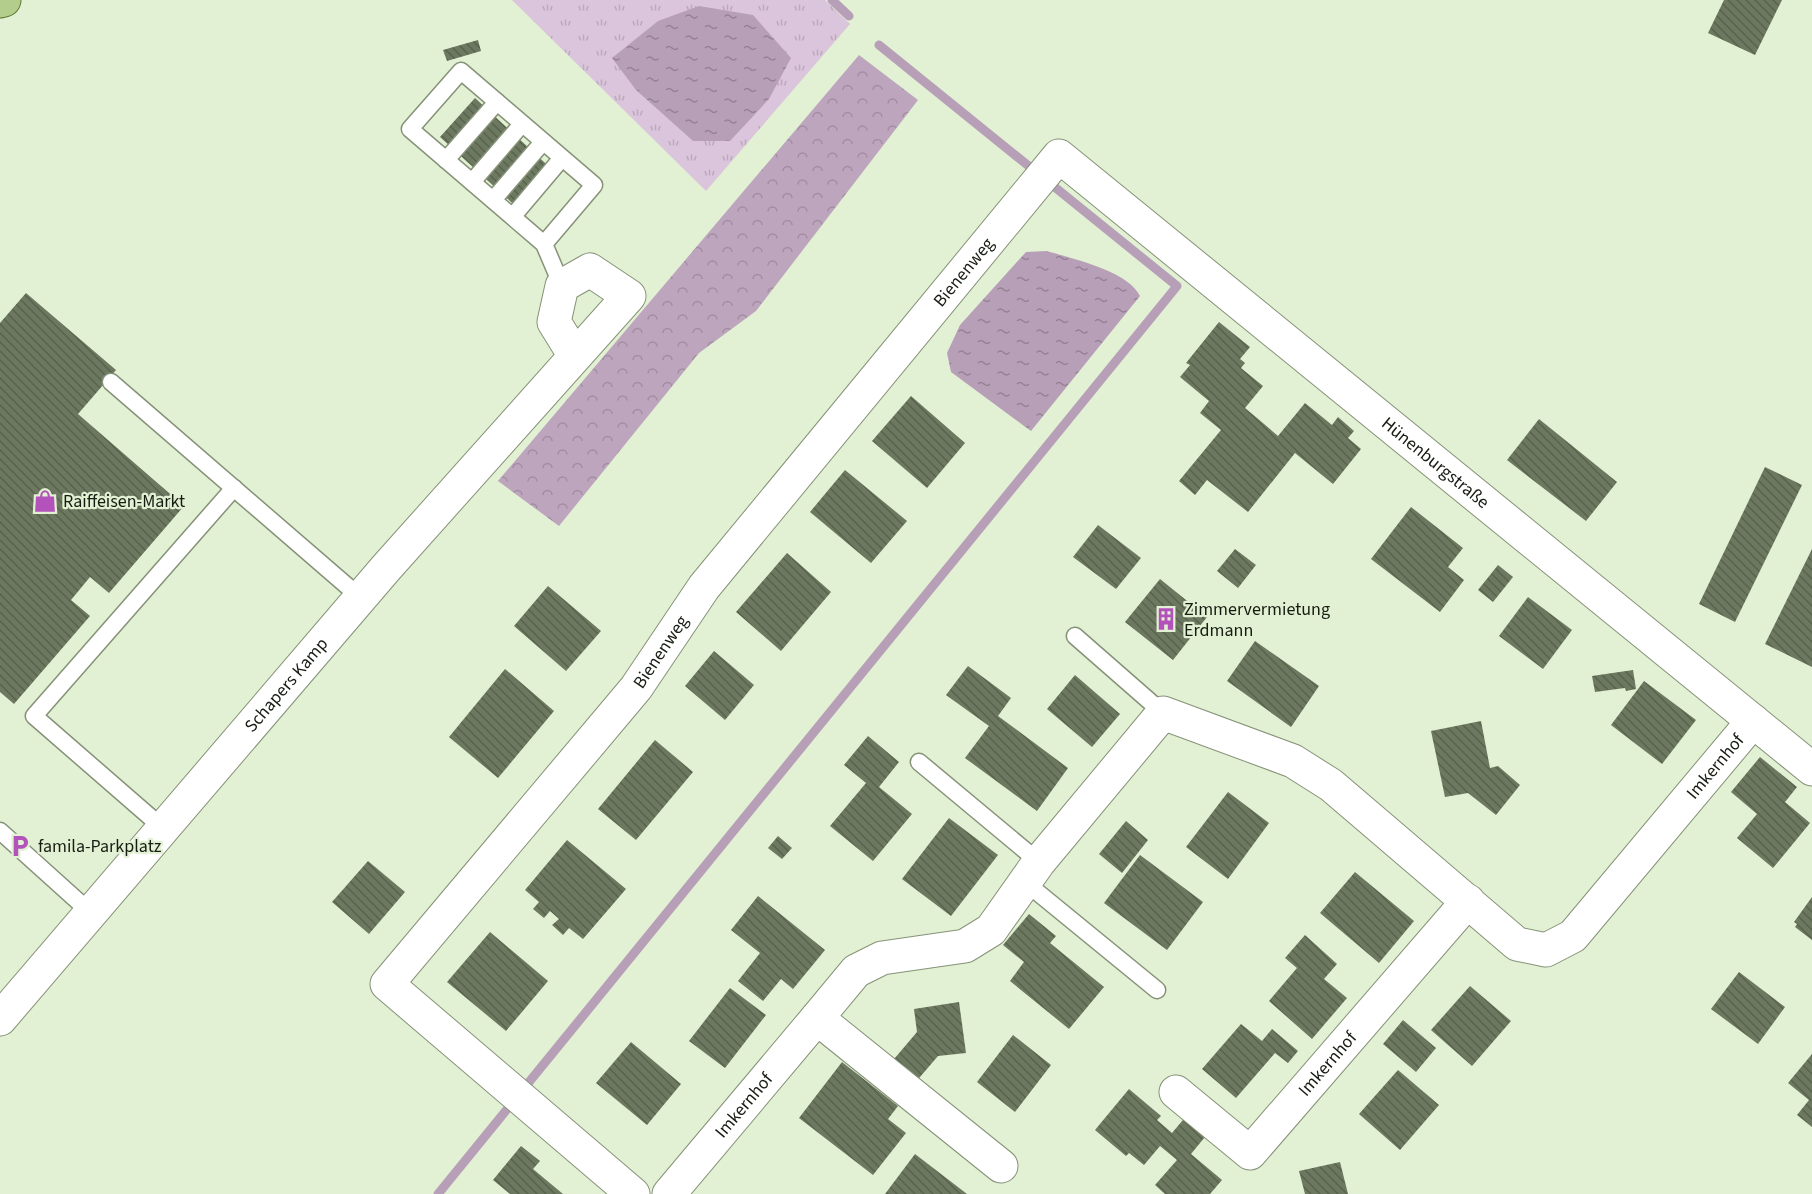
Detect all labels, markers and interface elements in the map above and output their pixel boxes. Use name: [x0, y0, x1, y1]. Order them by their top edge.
street label: Bienenweg: [928, 232, 1000, 313]
street label: Hünenburgstraße: [1376, 411, 1495, 515]
shop icon: Raiffeisen-Markt: [32, 488, 58, 514]
place label: Raiffeisen-Markt: [63, 489, 185, 514]
place label: Zimmervermietung Erdmann: [1184, 597, 1330, 643]
building icon: Zimmervermietung Erdmann: [1153, 606, 1179, 632]
street label: Bienenweg: [627, 610, 694, 694]
street label: Schapers Kamp: [239, 632, 334, 738]
street label: Imkernhof: [1681, 728, 1750, 805]
parking icon: famila-Parkplatz: [7, 833, 33, 859]
place label: famila-Parkplatz: [38, 834, 162, 859]
street label: Imkernhof: [1293, 1026, 1363, 1102]
street label: Imkernhof: [709, 1067, 779, 1143]

